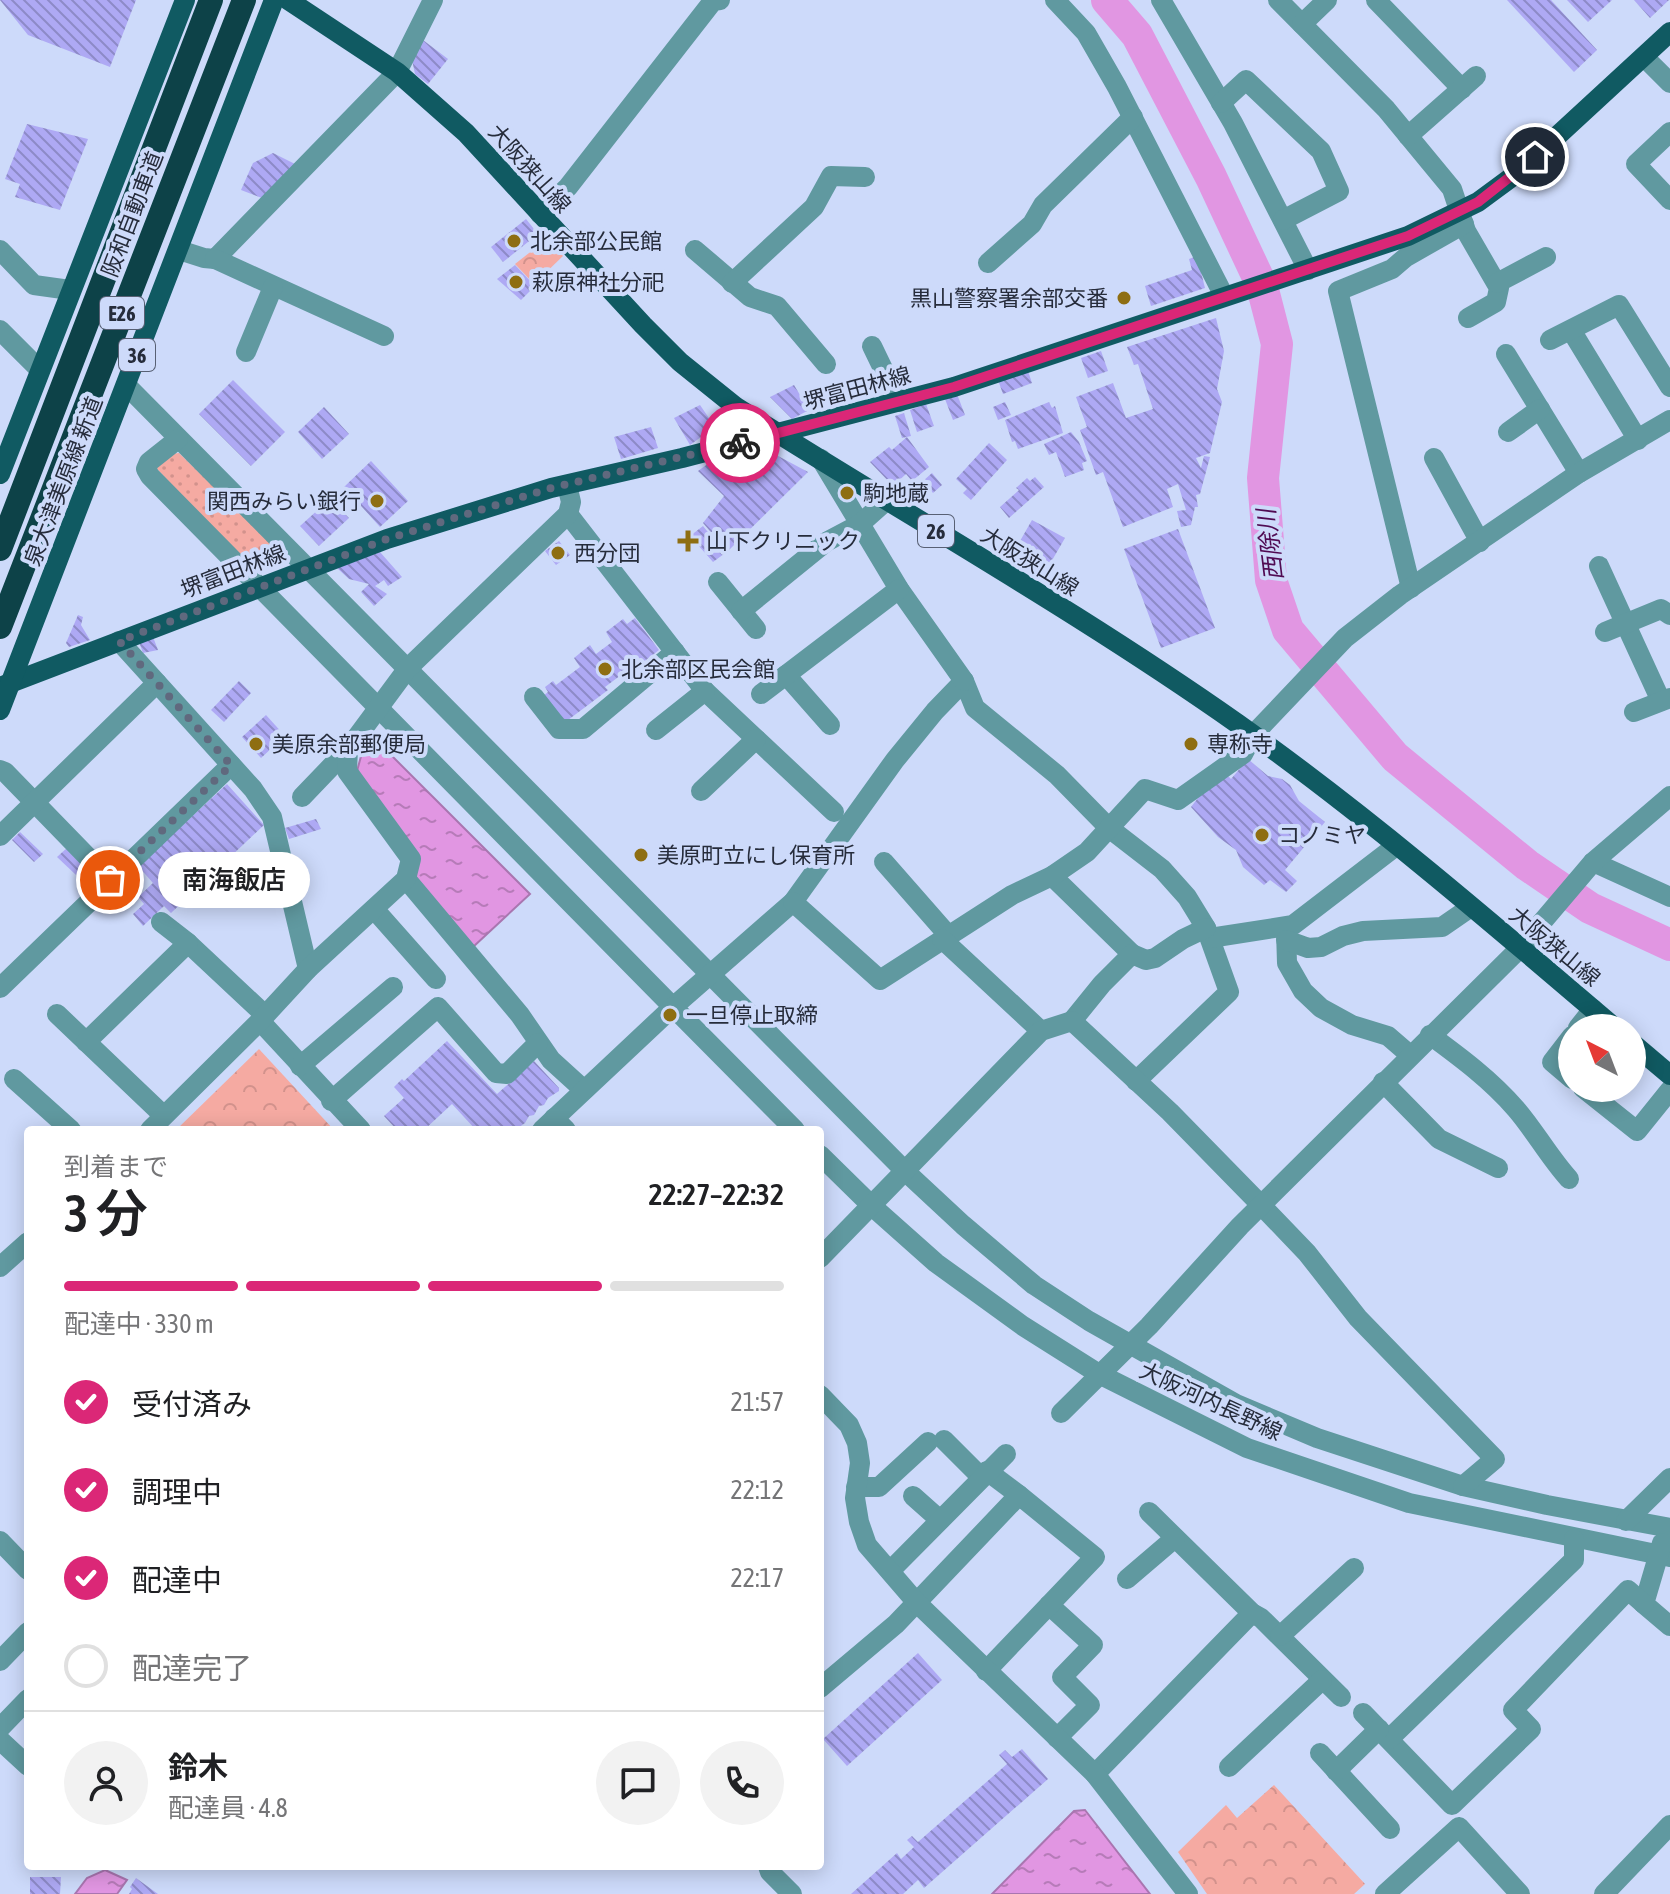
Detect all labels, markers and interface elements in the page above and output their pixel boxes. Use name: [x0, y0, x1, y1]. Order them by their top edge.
street label: 大阪狭山線: [484, 118, 576, 218]
pin: [1501, 123, 1569, 191]
icon: home: [1513, 135, 1557, 179]
street label: 阪和自動車道: [96, 148, 168, 280]
place label: 北余部公民館: [530, 228, 662, 254]
marker: 北余部公民館: [505, 232, 523, 250]
place label: 萩原神社分祀: [532, 269, 664, 295]
marker: 萩原神社分祀: [507, 273, 525, 291]
place label: 黒山警察署余部交番: [910, 285, 1108, 311]
marker: 黒山警察署余部交番: [1115, 289, 1133, 307]
road number: E26: [100, 297, 144, 329]
road number: 36: [119, 339, 155, 371]
street label: 堺富田林線: [801, 361, 913, 415]
street label: 泉大津美原線 新道: [19, 393, 107, 569]
courier: [700, 403, 780, 483]
icon: bike: [718, 421, 762, 465]
place label: 駒地蔵: [863, 480, 929, 506]
marker: 駒地蔵: [838, 484, 856, 502]
place label: 関西みらい銀行: [207, 488, 361, 514]
marker: 関西みらい銀行: [368, 492, 386, 510]
water label: 西除川: [1252, 505, 1288, 582]
road number: 26: [918, 515, 954, 547]
street label: 大阪狭山線: [976, 521, 1084, 601]
place label: 山下クリニック: [706, 528, 860, 554]
marker: 山下クリニック: [677, 530, 699, 552]
street label: 堺富田林線: [177, 539, 289, 603]
place label: 西分団: [574, 540, 640, 566]
marker: 西分団: [549, 544, 567, 562]
place label: 北余部区民会館: [621, 656, 775, 682]
marker: 北余部区民会館: [596, 660, 614, 678]
place label: 美原余部郵便局: [272, 731, 426, 757]
place label: 専称寺: [1207, 731, 1273, 757]
marker: 美原余部郵便局: [247, 735, 265, 753]
marker: 専称寺: [1182, 735, 1200, 753]
place label: コノミヤ: [1278, 822, 1366, 848]
marker: コノミヤ: [1253, 826, 1271, 844]
place label: 美原町立にし保育所: [657, 842, 855, 868]
pin: [76, 846, 144, 914]
marker: 美原町立にし保育所: [632, 846, 650, 864]
callout: 南海飯店: [158, 852, 310, 908]
icon: bag: [88, 858, 132, 902]
text: 南海飯店: [182, 865, 286, 895]
street label: 大阪狭山線: [1505, 901, 1605, 991]
place label: 一旦停止取締: [686, 1002, 818, 1028]
marker: 一旦停止取締: [661, 1006, 679, 1024]
north arrow: [1558, 1014, 1646, 1102]
map controls: [1558, 1014, 1646, 1102]
text: 到着まで: [64, 1152, 168, 1182]
text: 22:27–22:32: [649, 1177, 784, 1211]
text: 3 分: [64, 1183, 148, 1243]
text: 配達中 · 330 m: [64, 1309, 214, 1339]
street label: 大阪河内長野線: [1136, 1357, 1286, 1445]
icon: check: [64, 1380, 108, 1424]
text: 受付済み: [132, 1387, 252, 1421]
text: 21:57: [730, 1387, 784, 1417]
icon: check: [64, 1468, 108, 1512]
text: 調理中: [132, 1475, 222, 1509]
text: 22:12: [730, 1475, 784, 1505]
icon: check: [64, 1556, 108, 1600]
text: 配達中: [132, 1563, 222, 1597]
text: 22:17: [730, 1563, 784, 1593]
text: 配達完了: [132, 1651, 252, 1685]
button: person: [64, 1741, 148, 1825]
button: chat: [596, 1741, 680, 1825]
button: phone: [700, 1741, 784, 1825]
text: 鈴木: [168, 1750, 228, 1784]
text: 配達員 · 4.8: [168, 1793, 288, 1823]

